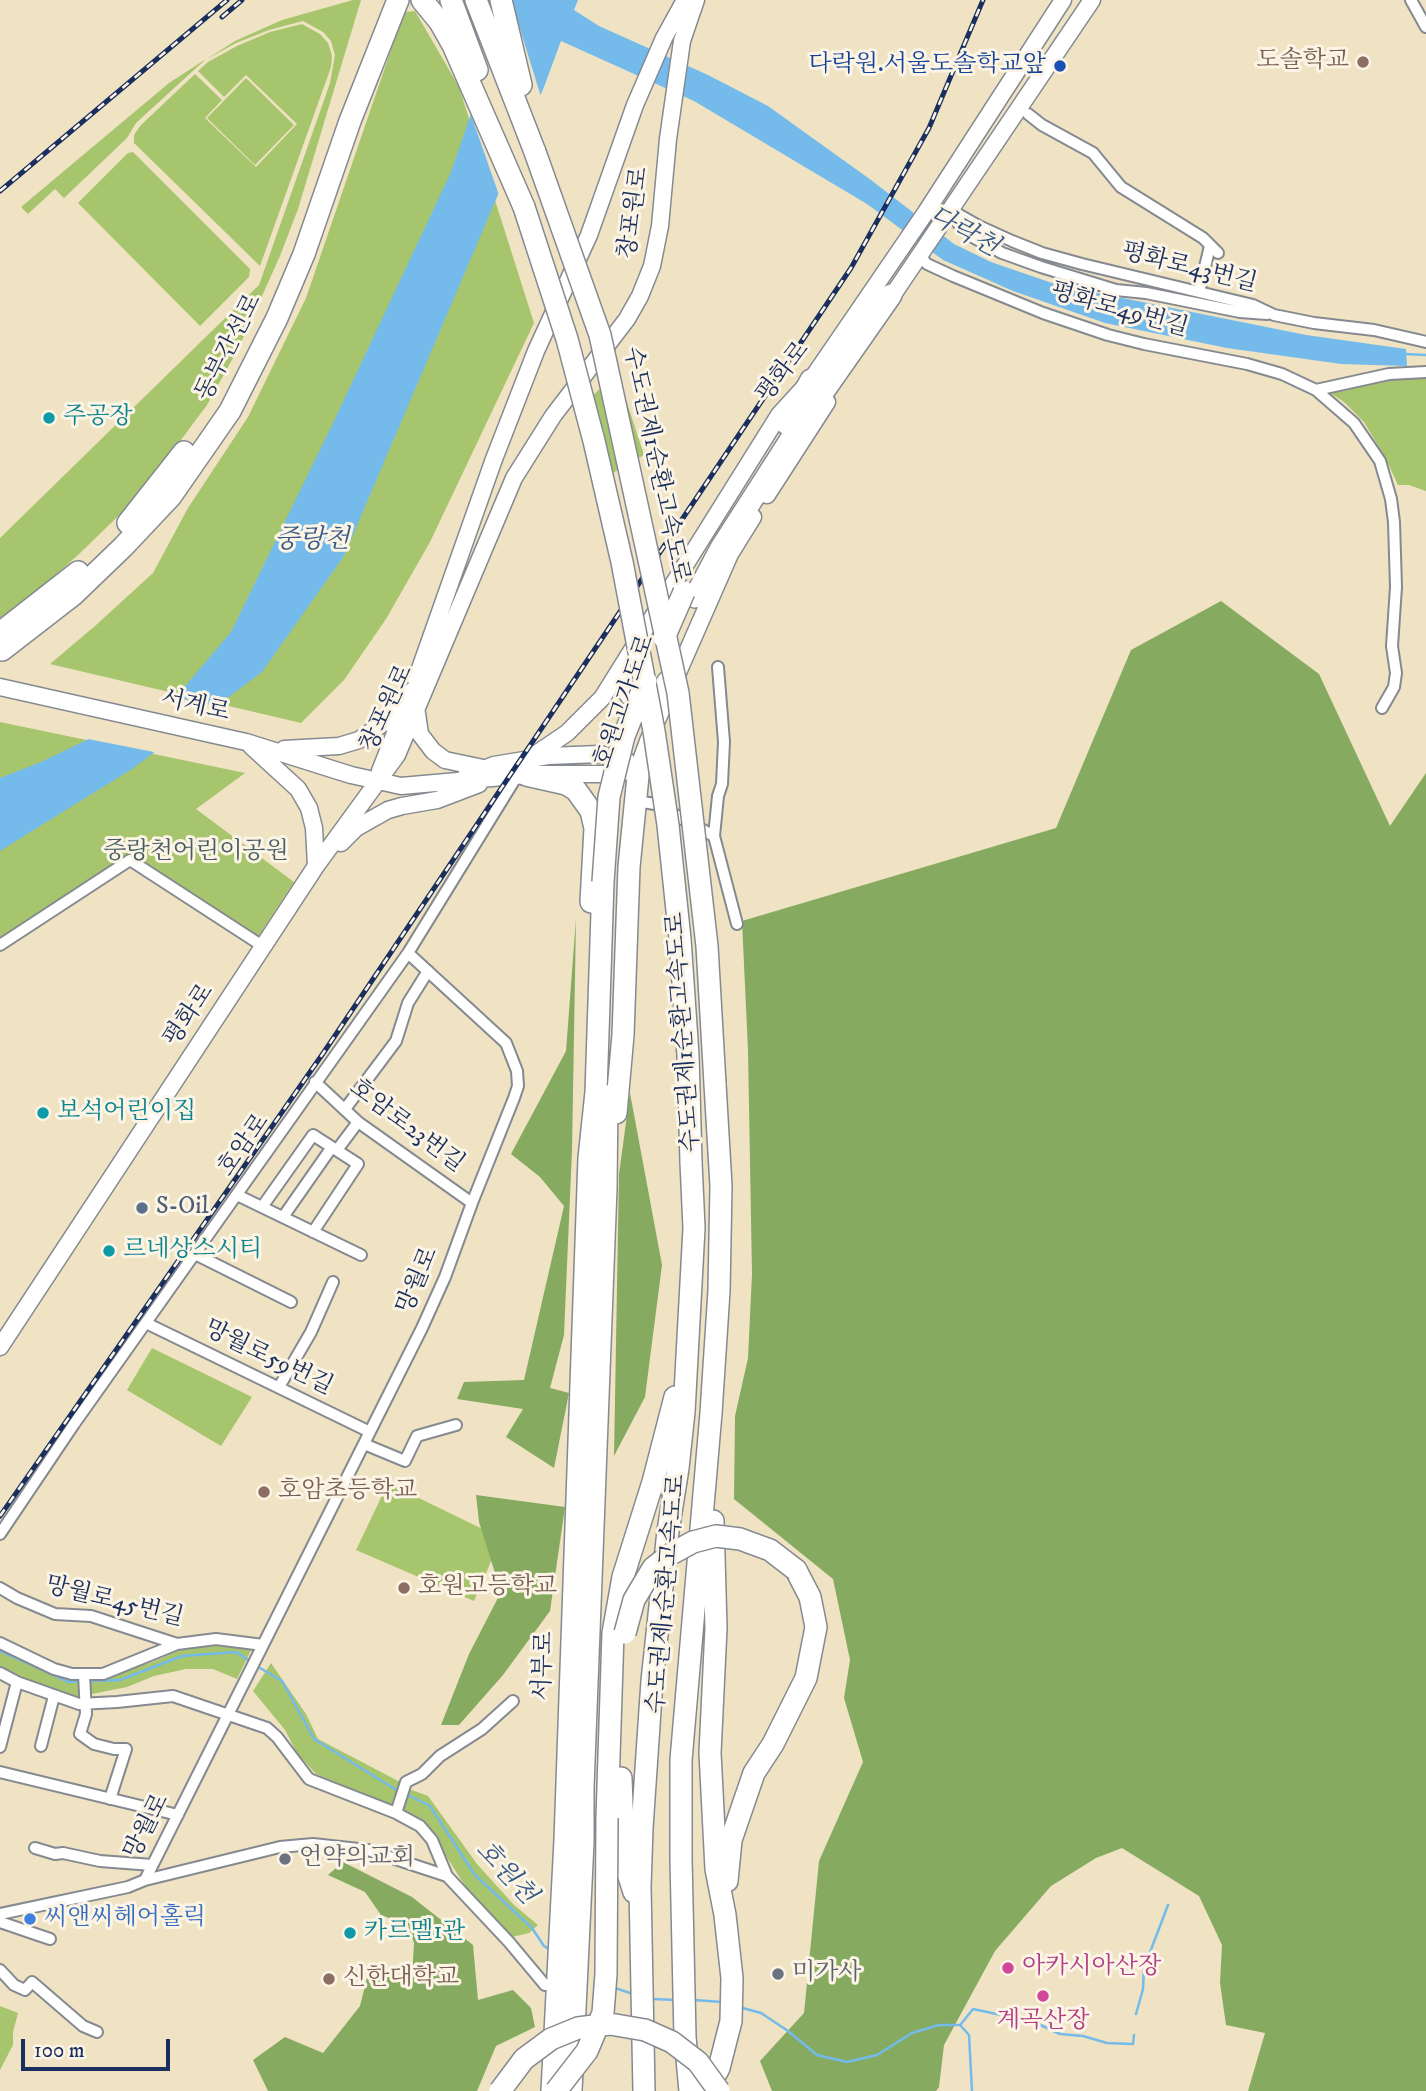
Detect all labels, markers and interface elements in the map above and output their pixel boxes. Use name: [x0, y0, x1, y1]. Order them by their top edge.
place label: 도솔학교: [1256, 48, 1349, 76]
place label: 다락원.서울도솔학교앞: [808, 52, 1046, 80]
marker: 도솔학교: [1355, 54, 1371, 70]
marker: 다락원.서울도솔학교앞: [1052, 58, 1068, 74]
street label: 창포원로: [614, 165, 656, 261]
water label: 다락천: [922, 201, 1004, 265]
street label: 평화로43번길: [1118, 238, 1260, 300]
street label: 평화로49번길: [1047, 278, 1191, 344]
street label: 동부간선로: [191, 290, 269, 406]
street label: 평화로: [751, 337, 817, 409]
street label: 수도권제1순환고속도로: [616, 344, 694, 586]
place label: 주공장: [63, 404, 133, 432]
marker: 주공장: [41, 410, 57, 426]
water label: 중랑천: [274, 526, 350, 558]
street label: 호원고가도로: [590, 632, 662, 772]
street label: 창포원로: [355, 661, 421, 757]
street label: 서계로: [158, 685, 232, 729]
park label: 중랑천어린이공원: [103, 839, 289, 867]
street label: 수도권제1순환고속도로: [662, 911, 708, 1153]
street label: 평화로: [159, 979, 221, 1053]
street label: 호암로23번길: [343, 1074, 469, 1180]
place label: 보석어린이집: [57, 1099, 196, 1127]
marker: 보석어린이집: [35, 1105, 51, 1121]
street label: 호암로: [213, 1109, 277, 1183]
place label: S-Oil: [156, 1194, 209, 1222]
marker: S-Oil: [134, 1200, 150, 1216]
place label: 르네상스시티: [123, 1237, 262, 1265]
marker: 르네상스시티: [101, 1243, 117, 1259]
street label: 망월로: [392, 1243, 446, 1319]
street label: 망월로59번길: [199, 1315, 337, 1403]
street label: 수도권제1순환고속도로: [643, 1473, 693, 1715]
place label: 호암초등학교: [278, 1478, 417, 1506]
marker: 호암초등학교: [256, 1484, 272, 1500]
street label: 망월로45번길: [42, 1572, 186, 1634]
place label: 호원고등학교: [418, 1574, 557, 1602]
marker: 호원고등학교: [396, 1580, 412, 1596]
street label: 서부로: [529, 1631, 561, 1701]
street label: 망월로: [119, 1789, 177, 1865]
water label: 호원천: [468, 1836, 542, 1912]
place label: 언약의교회: [299, 1845, 415, 1873]
marker: 언약의교회: [277, 1851, 293, 1867]
place label: 씨앤씨헤어홀릭: [44, 1905, 206, 1933]
marker: 씨앤씨헤어홀릭: [22, 1911, 38, 1927]
place label: 카르멜1관: [364, 1919, 466, 1947]
marker: 카르멜1관: [342, 1925, 358, 1941]
place label: 아카시아산장: [1022, 1954, 1161, 1982]
place label: 미가사: [792, 1960, 862, 1988]
marker: 아카시아산장: [1000, 1960, 1016, 1976]
place label: 신한대학교: [343, 1965, 459, 1993]
marker: 미가사: [770, 1966, 786, 1982]
marker: 신한대학교: [321, 1971, 337, 1987]
marker: 계곡산장: [1035, 1988, 1051, 2004]
place label: 계곡산장: [997, 2008, 1089, 2036]
scale bar: [24, 2024, 173, 2068]
text: 100 m: [34, 2038, 85, 2064]

